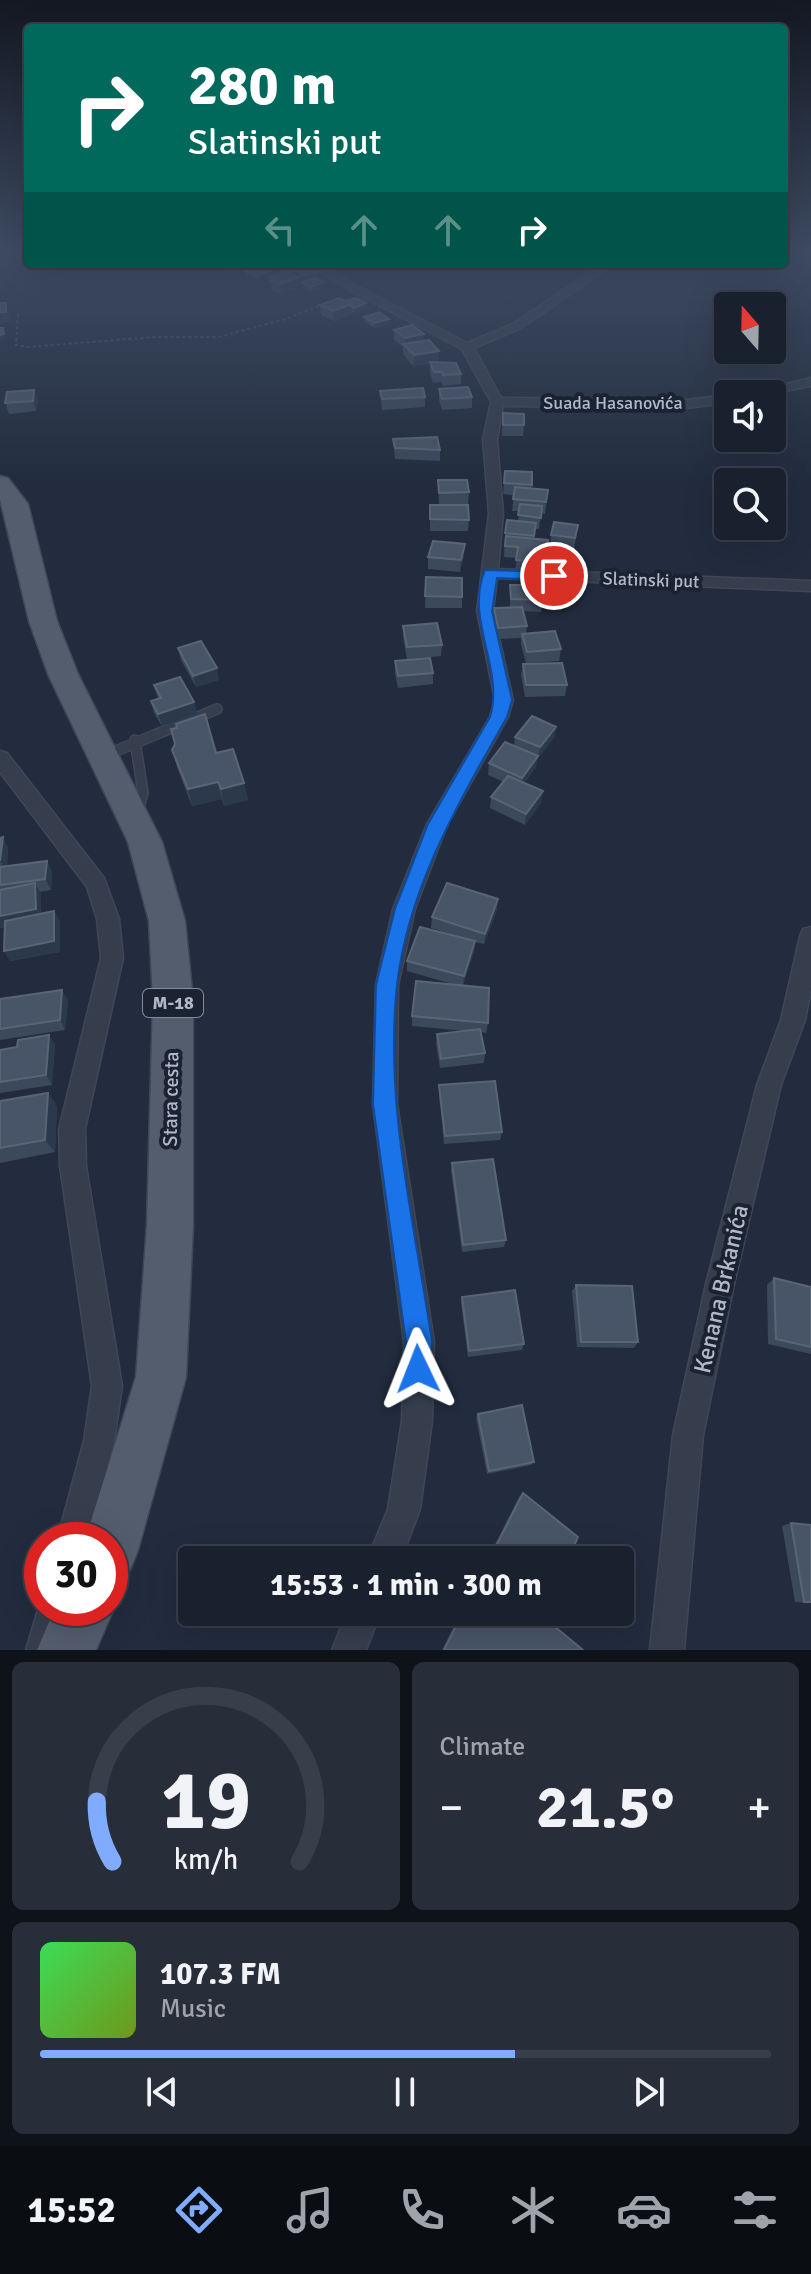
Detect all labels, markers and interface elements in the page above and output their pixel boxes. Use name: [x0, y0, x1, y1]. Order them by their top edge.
text: 280 m: [188, 51, 336, 120]
icon: right: [56, 56, 160, 160]
text: Slatinski put: [188, 120, 381, 165]
icon: left: [258, 208, 302, 252]
icon: ahead: [342, 208, 386, 252]
icon: ahead: [426, 208, 470, 252]
icon: right: [510, 208, 554, 252]
north arrow: [714, 292, 786, 364]
map controls: [714, 292, 786, 540]
button: sound: [714, 380, 786, 452]
street label: Suada Hasanovića: [543, 392, 683, 414]
button: search: [714, 468, 786, 540]
pin: [520, 542, 588, 610]
icon: arrive: [532, 554, 576, 598]
street label: Slatinski put: [602, 567, 700, 593]
road number: M-18: [143, 989, 203, 1017]
street label: Stara cesta: [158, 1051, 184, 1147]
street label: Kenana Brkanića: [687, 1202, 755, 1376]
position arrow: [376, 1327, 460, 1411]
speed limit sign: 30: [24, 1522, 128, 1626]
text: 15:53 · 1 min · 300 m: [270, 1567, 542, 1604]
text: Climate: [440, 1731, 525, 1763]
text: 19: [161, 1750, 251, 1852]
text: 21.5°: [536, 1771, 674, 1845]
text: −: [440, 1781, 463, 1835]
text: +: [747, 1781, 771, 1835]
text: km/h: [173, 1842, 238, 1877]
text: 107.3 FM: [160, 1956, 281, 1993]
text: Music: [160, 1993, 226, 2025]
icon: previous: [140, 2070, 184, 2114]
icon: pause: [383, 2070, 427, 2114]
icon: next: [627, 2070, 671, 2114]
icon: directions: [171, 2182, 227, 2238]
icon: music: [282, 2182, 338, 2238]
icon: phone: [394, 2182, 450, 2238]
icon: climate: [505, 2182, 561, 2238]
icon: car: [616, 2182, 672, 2238]
icon: filters: [727, 2182, 783, 2238]
text: 15:52: [28, 2188, 116, 2233]

